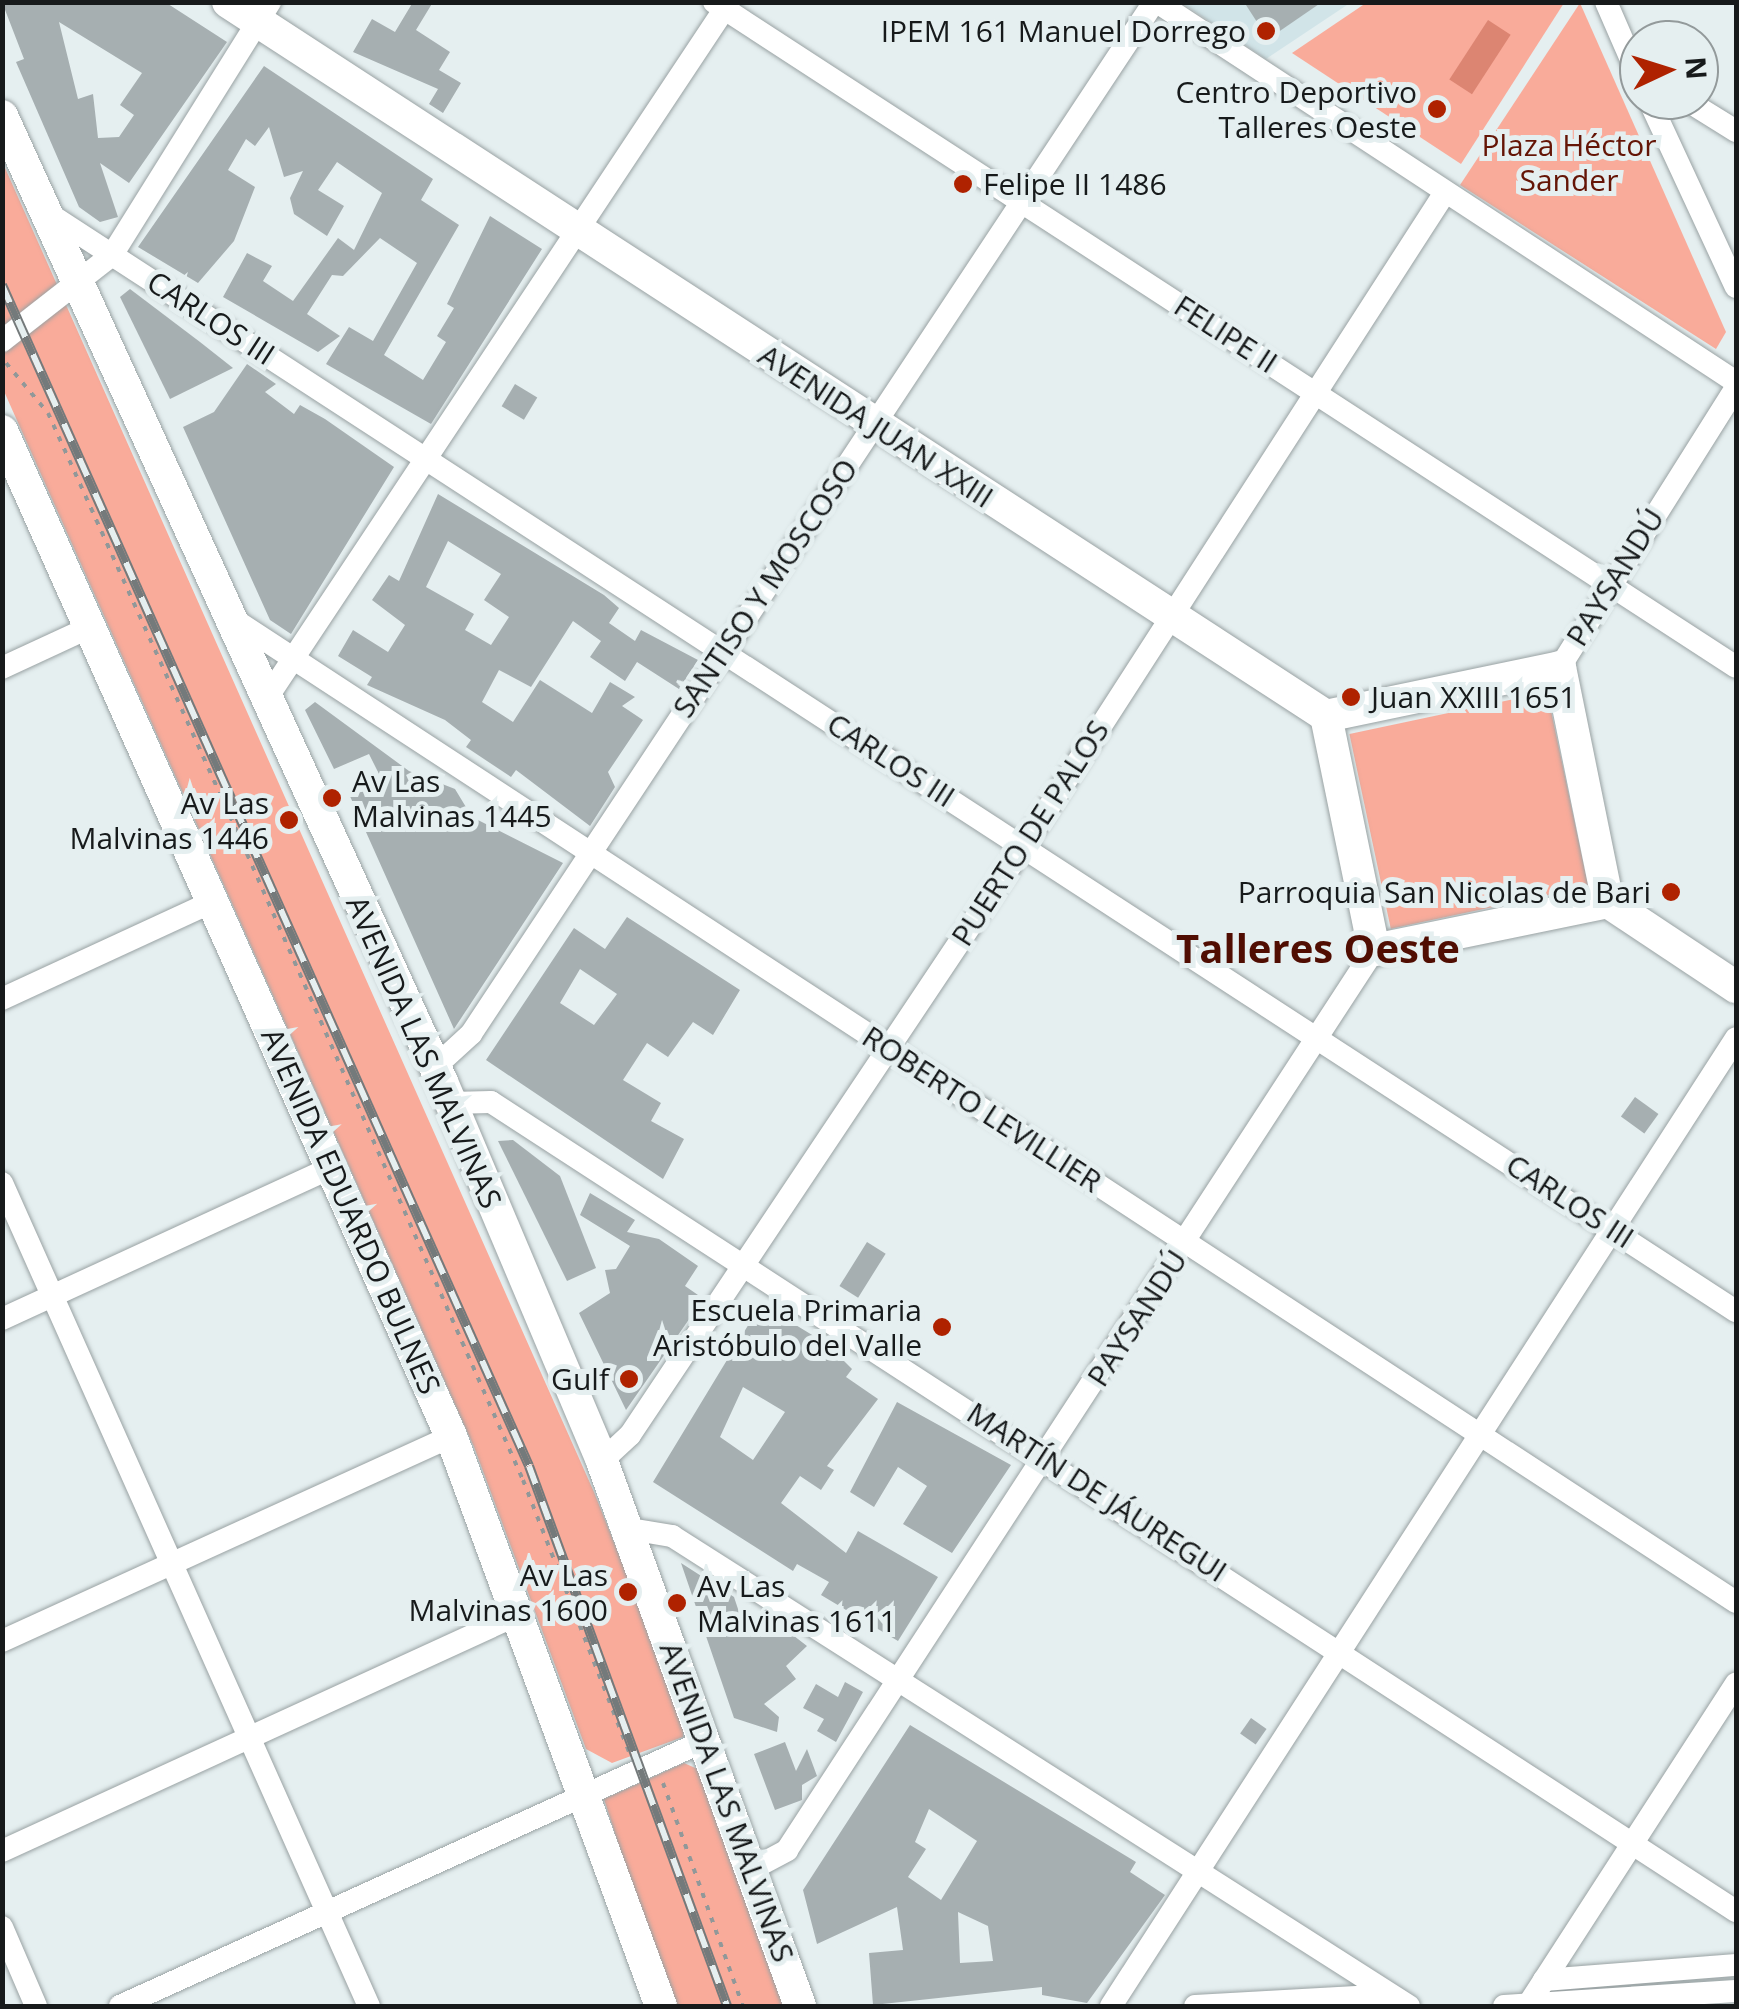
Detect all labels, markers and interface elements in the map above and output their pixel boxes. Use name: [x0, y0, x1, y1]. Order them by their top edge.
place label: IPEM 161 Manuel Dorrego: [881, 13, 1246, 49]
marker: IPEM 161 Manuel Dorrego: [1255, 20, 1277, 42]
north arrow: [1619, 20, 1719, 120]
text: N: [1677, 55, 1717, 81]
place label: Centro Deportivo Talleres Oeste: [1175, 74, 1417, 144]
marker: Centro Deportivo Talleres Oeste: [1426, 98, 1448, 120]
park label: Plaza Héctor Sander: [1481, 127, 1657, 198]
place label: Felipe II 1486: [983, 166, 1167, 202]
marker: Felipe II 1486: [952, 173, 974, 195]
street label: CARLOS III: [140, 263, 282, 373]
street label: FELIPE II: [1168, 287, 1284, 381]
street label: AVENIDA JUAN XXIII: [752, 337, 1000, 515]
street label: SANTISO Y MOSCOSO: [665, 452, 865, 724]
street label: PAYSANDÚ: [1559, 502, 1671, 652]
place label: Juan XXIII 1651: [1371, 679, 1577, 715]
marker: Juan XXIII 1651: [1340, 686, 1362, 708]
street label: CARLOS III: [820, 705, 962, 815]
street label: PUERTO DE PALOS: [944, 714, 1116, 952]
place label: Av Las Malvinas 1445: [352, 763, 552, 834]
place label: Av Las Malvinas 1446: [69, 785, 269, 856]
marker: Av Las Malvinas 1445: [321, 787, 343, 809]
marker: Av Las Malvinas 1446: [278, 809, 300, 831]
place label: Parroquia San Nicolas de Bari: [1238, 874, 1651, 910]
marker: Parroquia San Nicolas de Bari: [1660, 881, 1682, 903]
street label: AVENIDA LAS MALVINAS: [339, 890, 509, 1214]
district label: Talleres Oeste: [1176, 924, 1460, 972]
street label: ROBERTO LEVILLIER: [856, 1018, 1108, 1200]
street label: AVENIDA EDUARDO BULNES: [254, 1023, 448, 1399]
street label: CARLOS III: [1499, 1146, 1641, 1256]
street label: PAYSANDÚ: [1080, 1243, 1194, 1393]
place label: Escuela Primaria Aristóbulo del Valle: [653, 1292, 922, 1362]
marker: Escuela Primaria Aristóbulo del Valle: [931, 1316, 953, 1338]
place label: Gulf: [551, 1361, 609, 1397]
marker: Gulf: [618, 1368, 640, 1390]
street label: MARTÍN DE JÁUREGUI: [961, 1395, 1233, 1589]
place label: Av Las Malvinas 1600: [408, 1557, 608, 1628]
place label: Av Las Malvinas 1611: [697, 1568, 897, 1638]
marker: Av Las Malvinas 1600: [617, 1581, 639, 1603]
marker: Av Las Malvinas 1611: [666, 1592, 688, 1614]
street label: AVENIDA LAS MALVINAS: [652, 1637, 802, 1967]

